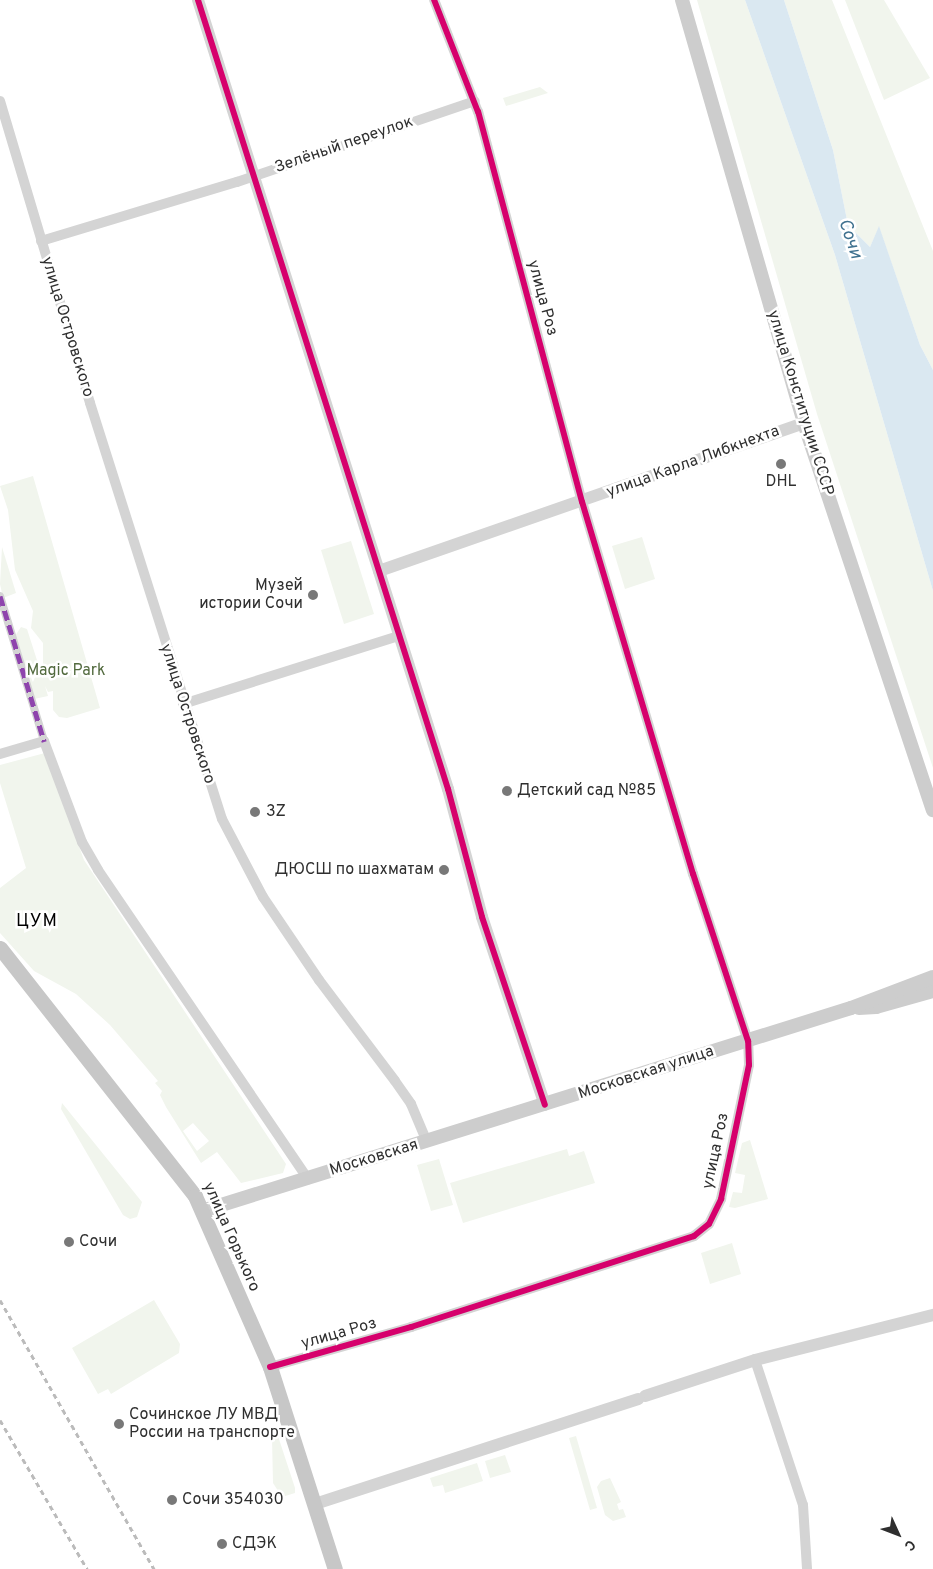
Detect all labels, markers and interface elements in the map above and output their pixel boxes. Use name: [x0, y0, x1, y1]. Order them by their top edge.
street label: Зелёный переулок: [272, 112, 416, 178]
water label: Сочи: [832, 216, 866, 262]
street label: улица Островского: [36, 254, 98, 400]
street label: улица Роз: [523, 258, 561, 338]
street label: улица Конституции СССР: [763, 308, 837, 498]
street label: улица Карла Либкнехта: [604, 422, 782, 502]
marker: DHL: [775, 458, 787, 470]
place label: DHL: [766, 472, 796, 492]
place label: Музей истории Сочи: [199, 576, 303, 614]
marker: Музей истории Сочи: [307, 589, 319, 601]
street label: улица Островского: [155, 642, 219, 786]
park label: Magic Park: [27, 661, 105, 681]
place label: Детский сад №85: [517, 781, 656, 801]
marker: Детский сад №85: [501, 785, 513, 797]
place label: 3Z: [266, 802, 286, 822]
marker: 3Z: [248, 805, 262, 819]
place label: ДЮСШ по шахматам: [275, 860, 434, 880]
marker: ДЮСШ по шахматам: [438, 864, 450, 876]
district label: ЦУМ: [16, 911, 58, 933]
street label: Московская улица: [576, 1042, 716, 1104]
street label: улица Роз: [699, 1111, 733, 1191]
street label: Московская: [327, 1135, 421, 1181]
street label: улица Горького: [198, 1179, 264, 1295]
place label: Сочи: [79, 1232, 117, 1252]
marker: Сочи: [63, 1236, 75, 1248]
street label: улица Роз: [299, 1314, 379, 1354]
place label: Сочинское ЛУ МВД России на транспорте: [129, 1405, 295, 1443]
marker: Сочинское ЛУ МВД России на транспорте: [113, 1418, 125, 1430]
place label: Сочи 354030: [182, 1490, 284, 1510]
marker: Сочи 354030: [166, 1494, 178, 1506]
north arrow: [873, 1509, 923, 1559]
place label: СДЭК: [232, 1534, 277, 1554]
text: С: [900, 1535, 919, 1554]
marker: СДЭК: [216, 1538, 228, 1550]

